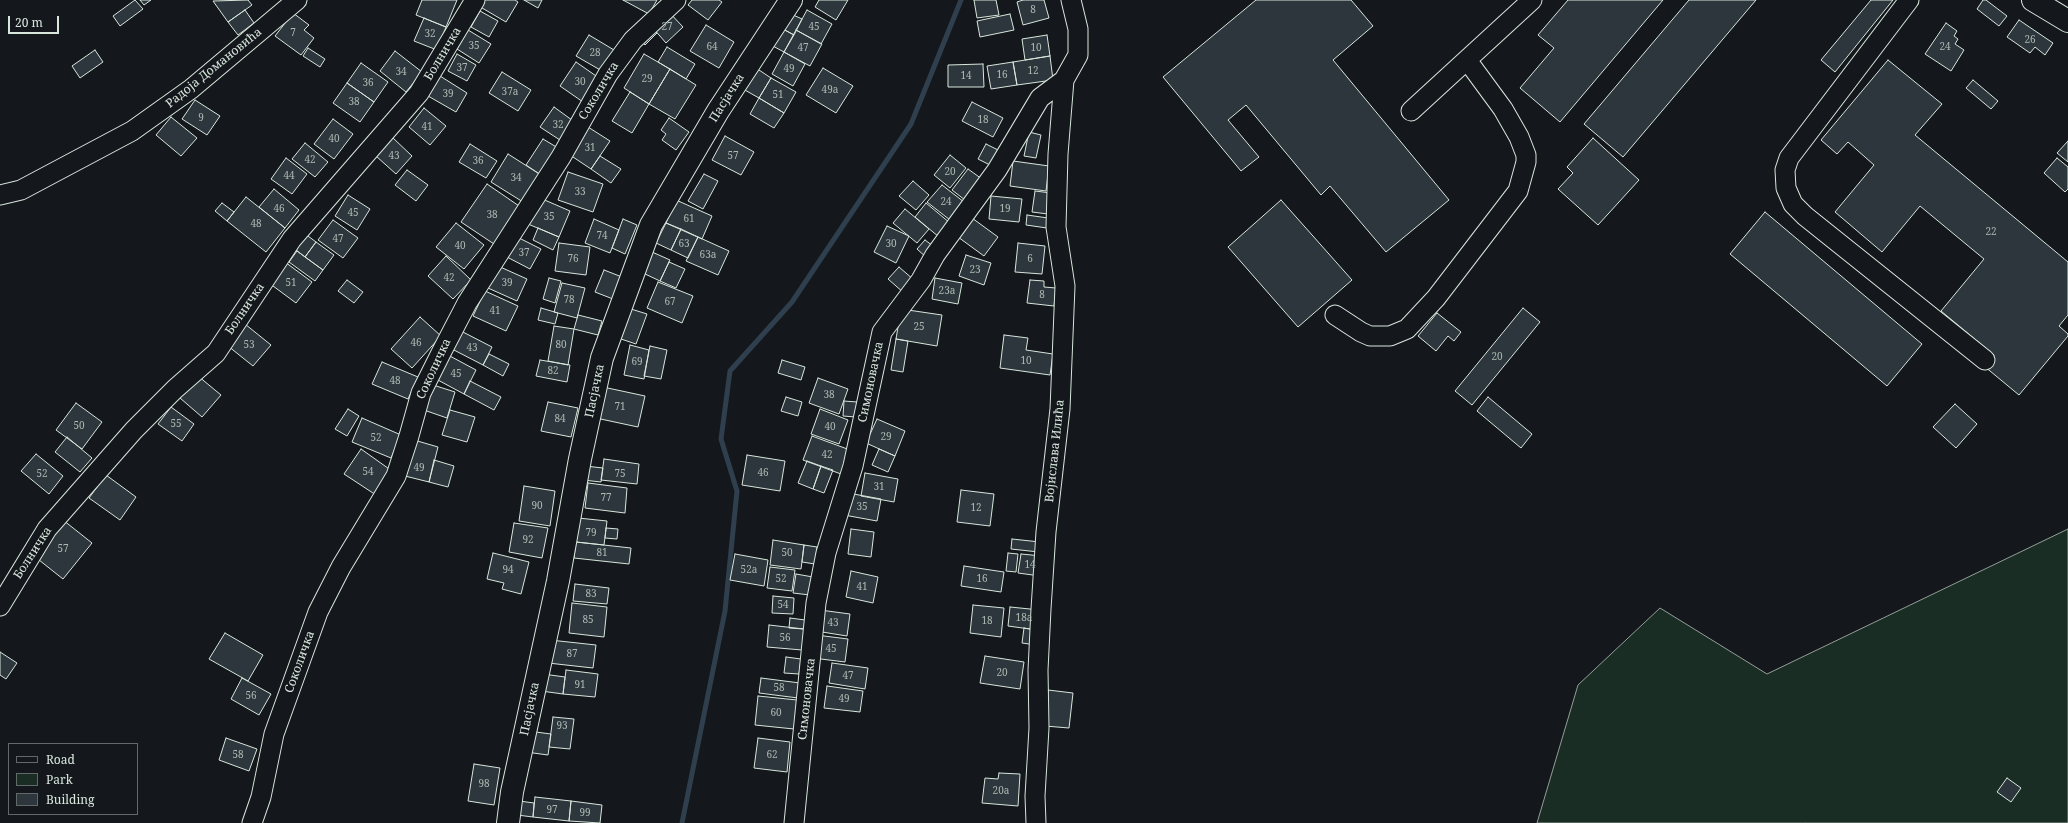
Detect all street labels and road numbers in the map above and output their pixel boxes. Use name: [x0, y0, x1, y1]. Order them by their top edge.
street label: Радоја Домановића: [163, 25, 265, 111]
street label: Болничка: [422, 25, 464, 83]
street label: Соколичка: [576, 59, 622, 123]
street label: Пасјачка: [706, 71, 748, 125]
street label: Болничка: [222, 280, 268, 338]
street label: Соколичка: [414, 336, 454, 402]
street label: Симоновачка: [855, 340, 887, 424]
street label: Пасјачка: [582, 363, 608, 419]
street label: Војислава Илића: [1042, 399, 1068, 503]
street label: Болничка: [11, 524, 55, 582]
street label: Соколичка: [282, 629, 318, 695]
street label: Симоновачка: [796, 657, 818, 741]
street label: Пасјачка: [517, 681, 543, 737]

